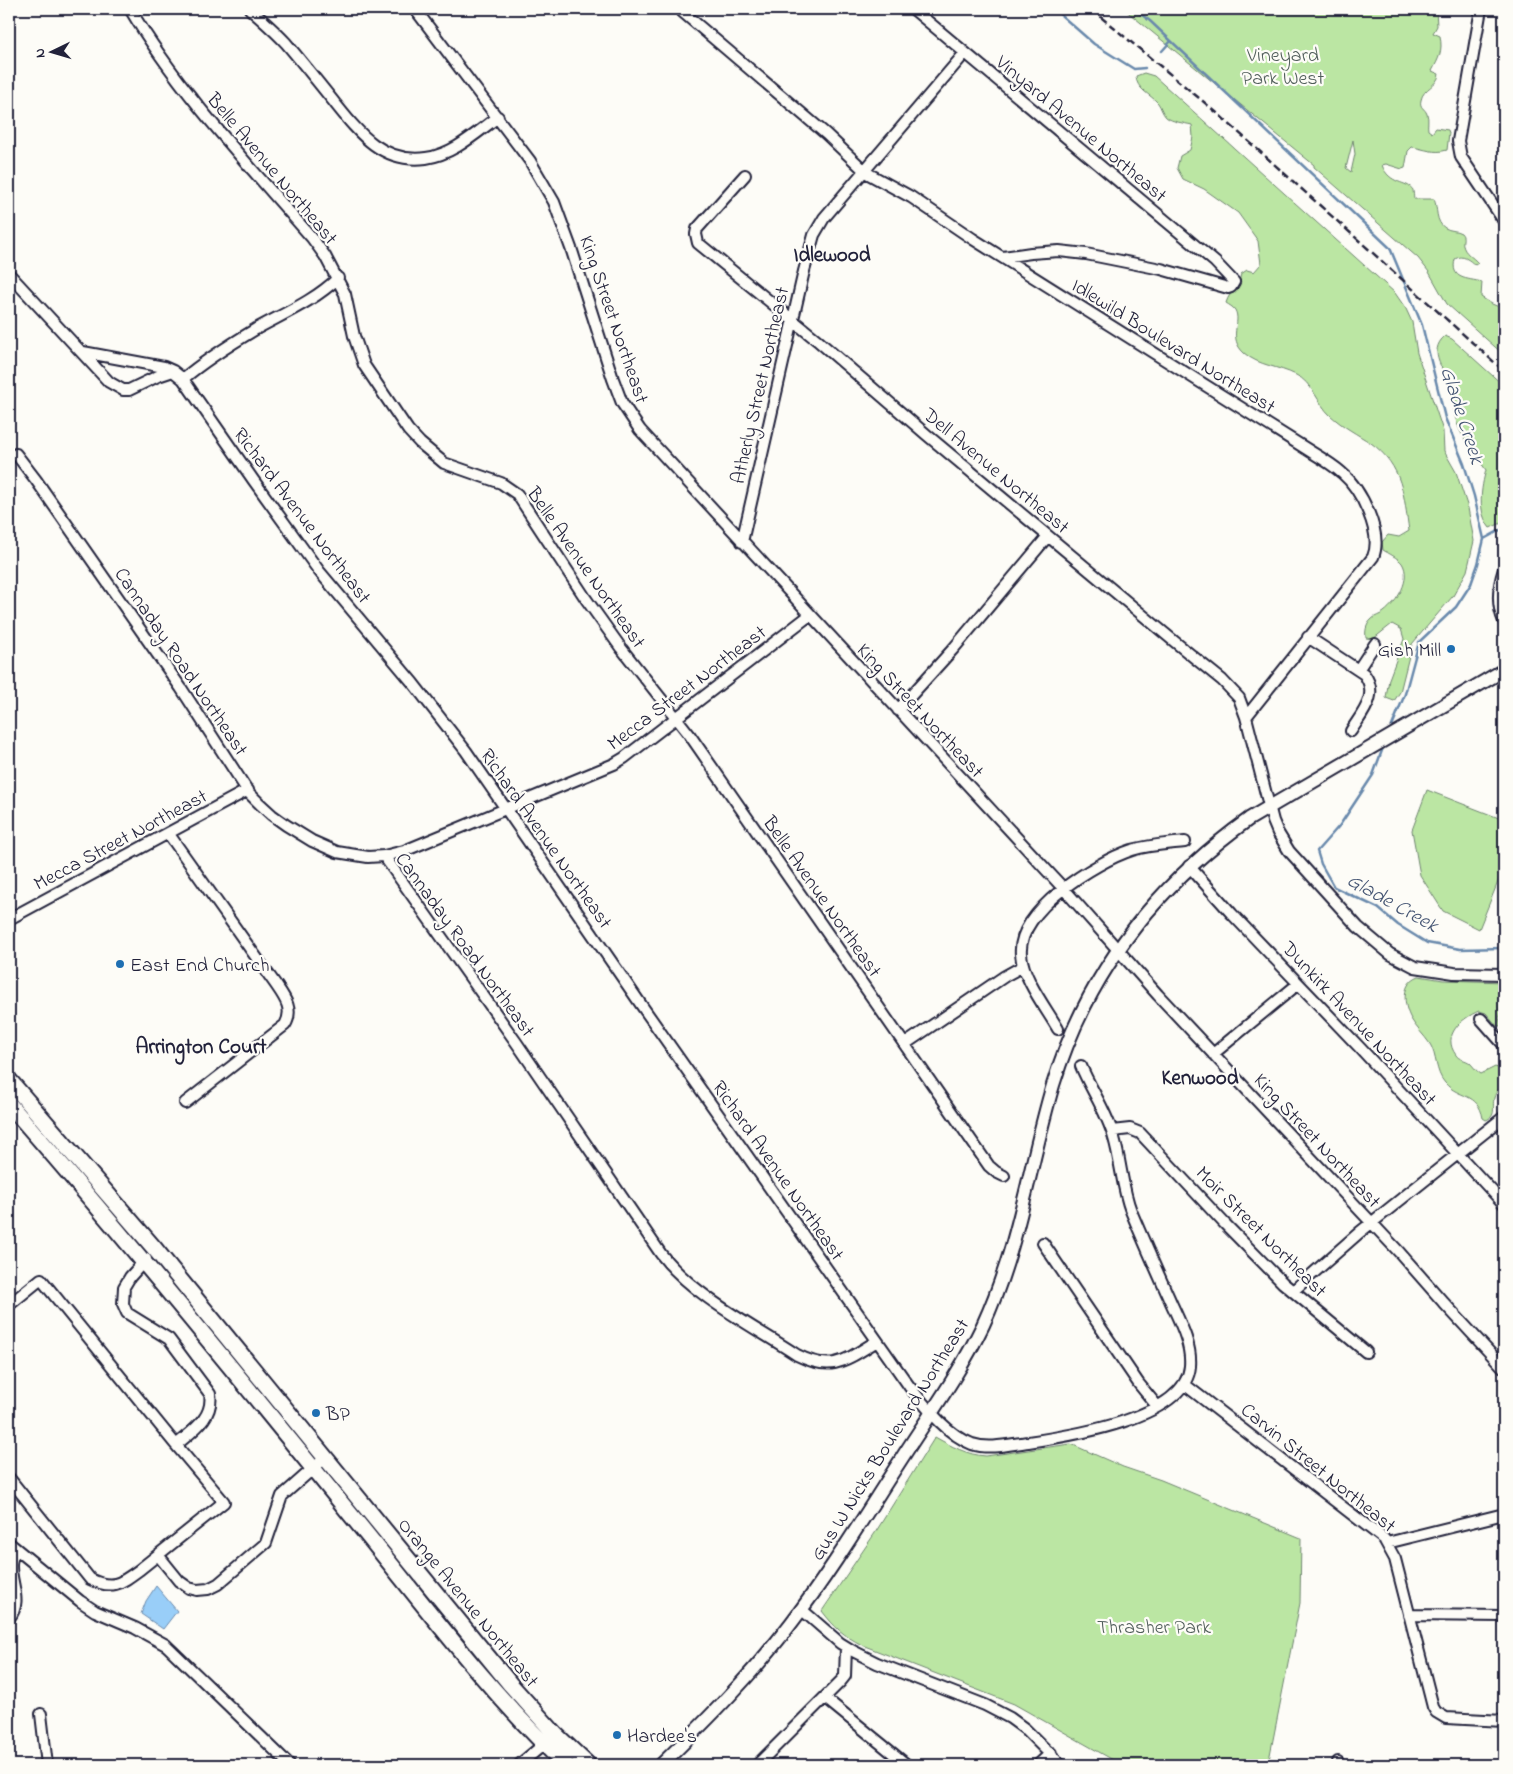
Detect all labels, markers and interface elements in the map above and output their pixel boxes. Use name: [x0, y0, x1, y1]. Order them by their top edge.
north arrow: [28, 28, 78, 78]
park label: Vineyard Park West: [1242, 42, 1325, 94]
text: N: [30, 47, 51, 59]
street label: Vinyard Avenue Northeast: [988, 49, 1173, 211]
street label: Belle Avenue Northeast: [198, 86, 344, 252]
street label: King Street Northeast: [569, 232, 655, 408]
district label: Idlewood: [794, 241, 871, 271]
street label: Idlewild Boulevard Northeast: [1065, 272, 1281, 422]
street label: Atherly Street Northeast: [725, 284, 798, 487]
water label: Glade Creek: [1431, 363, 1491, 469]
street label: Dell Avenue Northeast: [915, 401, 1075, 542]
street label: Richard Avenue Northeast: [225, 422, 377, 611]
street label: Belle Avenue Northeast: [518, 481, 652, 655]
street label: Cannaday Road Northeast: [106, 562, 254, 763]
street label: Mecca Street Northeast: [602, 619, 774, 759]
place label: Gish Mill: [1378, 637, 1441, 666]
street label: King Street Northeast: [848, 638, 990, 787]
marker: Gish Mill: [1445, 643, 1457, 655]
street label: Richard Avenue Northeast: [472, 743, 618, 936]
street label: Mecca Street Northeast: [29, 783, 213, 899]
street label: Belle Avenue Northeast: [754, 810, 888, 984]
street label: Cannaday Road Northeast: [387, 847, 541, 1044]
water label: Glade Creek: [1341, 866, 1444, 942]
street label: Dunkirk Avenue Northeast: [1273, 935, 1443, 1114]
place label: East End Church: [130, 952, 269, 981]
marker: East End Church: [114, 958, 126, 970]
district label: Arrington Court: [135, 1033, 267, 1065]
district label: Kenwood: [1161, 1064, 1239, 1094]
street label: King Street Northeast: [1245, 1068, 1387, 1217]
street label: Richard Avenue Northeast: [704, 1075, 850, 1268]
street label: Moir Street Northeast: [1188, 1160, 1333, 1305]
street label: Gus W Nicks Boulevard Northeast: [804, 1313, 978, 1567]
street label: Carvin Street Northeast: [1233, 1397, 1402, 1541]
place label: BP: [325, 1401, 350, 1430]
marker: BP: [310, 1407, 322, 1419]
street label: Orange Avenue Northeast: [389, 1513, 545, 1695]
park label: Thrasher Park: [1097, 1614, 1211, 1643]
place label: Hardee's: [627, 1723, 697, 1752]
marker: Hardee's: [611, 1729, 623, 1741]

